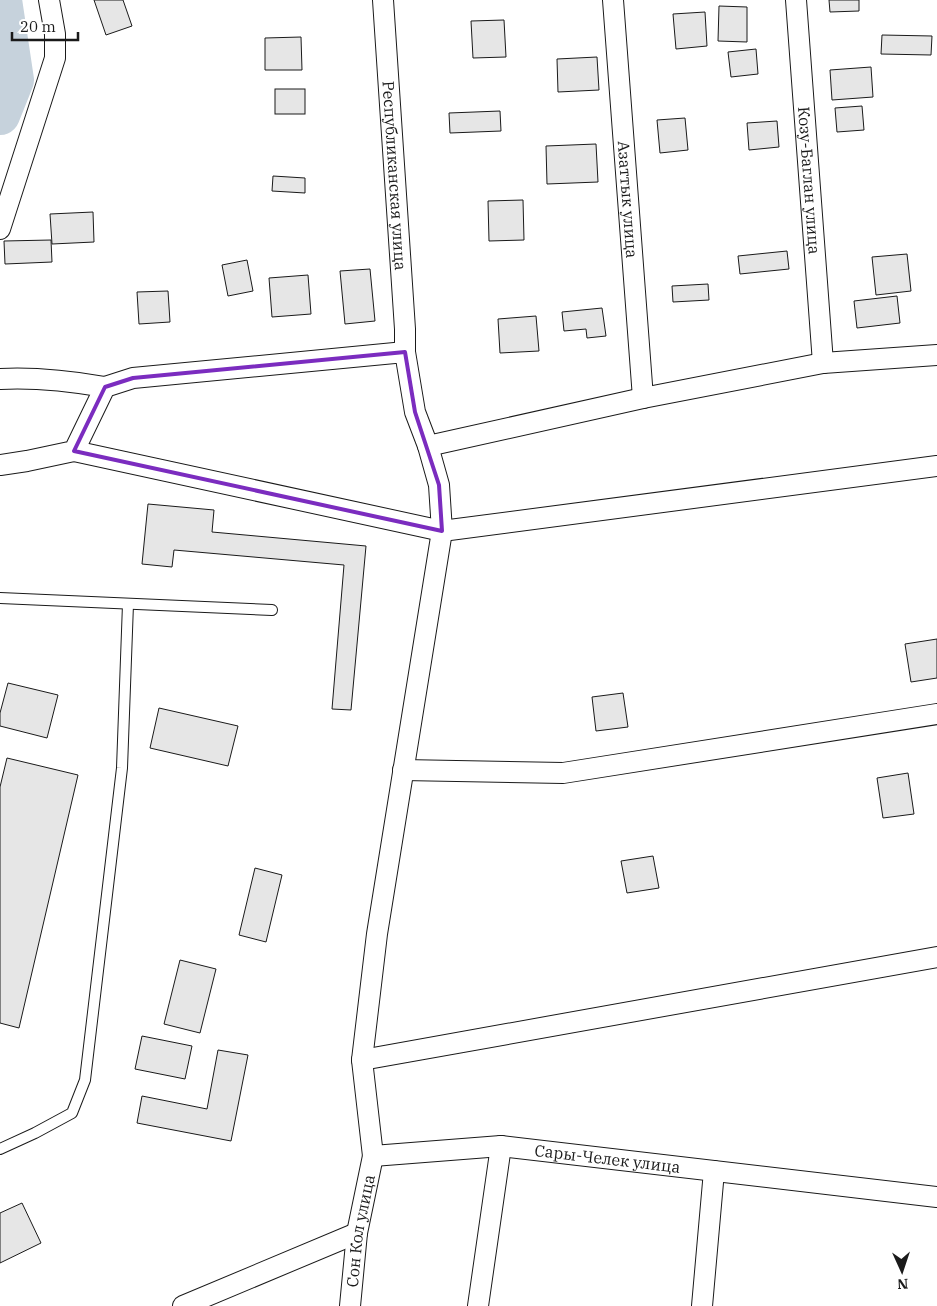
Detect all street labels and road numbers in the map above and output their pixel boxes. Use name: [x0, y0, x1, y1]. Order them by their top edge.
street label: Республиканская улица: [378, 80, 411, 271]
street label: Козу-Баглан улица: [794, 106, 825, 255]
street label: Азаттык улица: [614, 140, 642, 259]
street label: Сары-Челек улица: [534, 1140, 682, 1177]
street label: Сон Кол улица: [342, 1172, 379, 1288]

